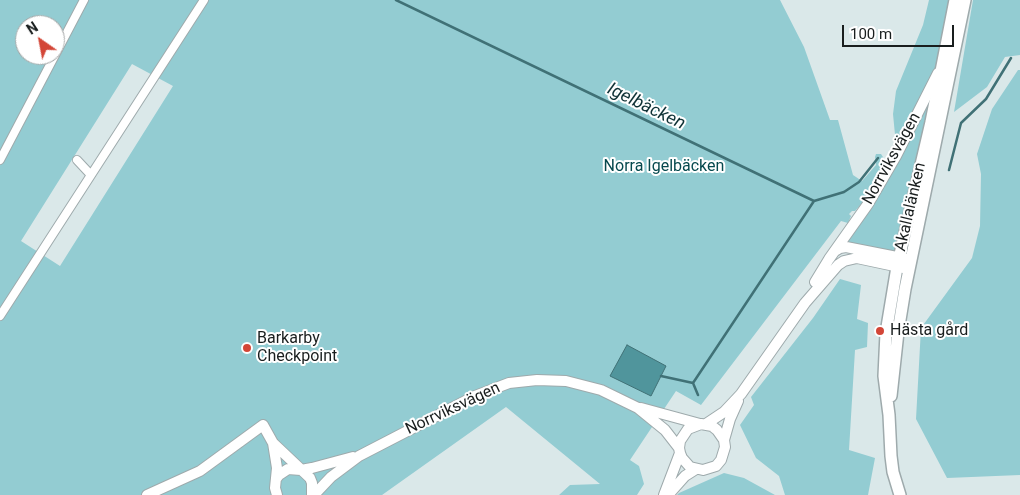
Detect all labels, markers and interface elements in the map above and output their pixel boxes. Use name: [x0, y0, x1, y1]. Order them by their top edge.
north arrow: [15, 15, 65, 65]
scale bar: [845, 15, 958, 47]
text: N: [24, 19, 41, 38]
text: 100 m: [850, 25, 892, 43]
water label: Igelbäcken: [603, 79, 689, 135]
street label: Norrviksvägen: [859, 110, 925, 208]
park label: Norra Igelbäcken: [604, 157, 724, 177]
street label: Akallalänken: [891, 161, 931, 253]
place label: Hästa gård: [890, 321, 968, 341]
marker: Hästa gård: [874, 325, 886, 337]
place label: Barkarby Checkpoint: [257, 329, 337, 367]
marker: Barkarby Checkpoint: [241, 342, 253, 354]
street label: Norrviksvägen: [403, 379, 503, 439]

